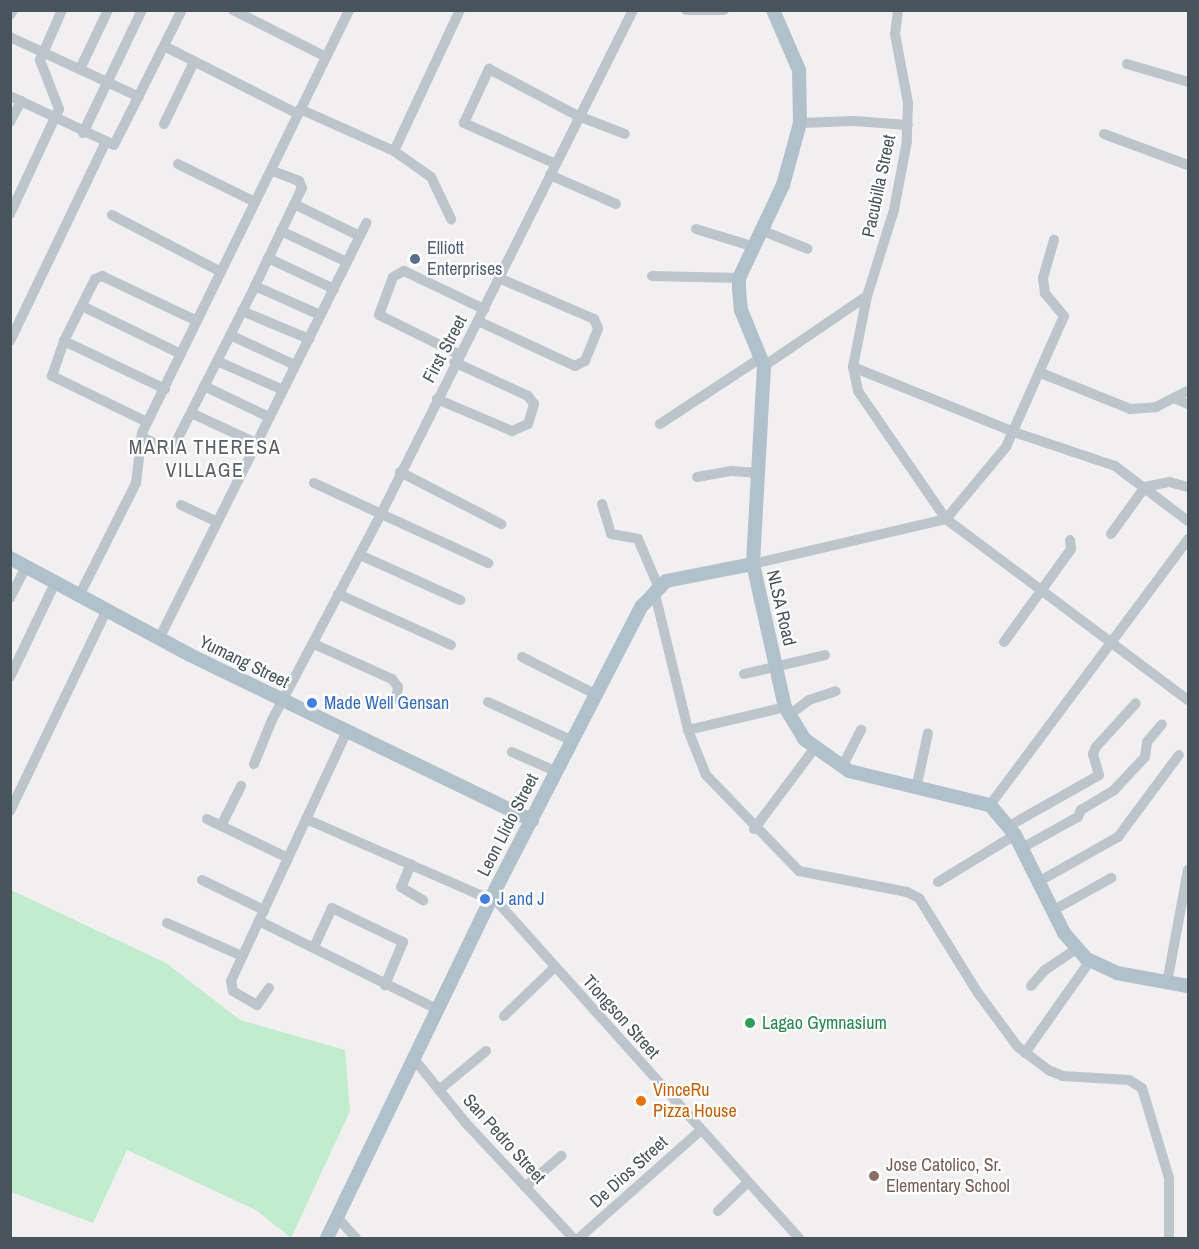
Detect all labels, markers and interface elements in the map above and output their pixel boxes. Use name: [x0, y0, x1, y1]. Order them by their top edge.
street label: Pacubilla Street: [858, 133, 900, 239]
place label: Elliott Enterprises: [427, 238, 502, 280]
marker: Elliott Enterprises: [408, 252, 422, 266]
street label: First Street: [418, 312, 472, 386]
district label: MARIA THERESA VILLAGE: [128, 435, 282, 482]
street label: NLSA Road: [762, 568, 800, 648]
street label: Yumang Street: [195, 631, 293, 693]
place label: Made Well Gensan: [324, 692, 449, 714]
marker: Made Well Gensan: [305, 696, 319, 710]
street label: Leon Llido Street: [473, 770, 543, 880]
place label: J and J: [497, 888, 545, 910]
marker: J and J: [478, 892, 492, 906]
street label: Tiongson Street: [578, 971, 664, 1063]
place label: Lagao Gymnasium: [762, 1012, 887, 1034]
marker: Lagao Gymnasium: [743, 1016, 757, 1030]
place label: VinceRu Pizza House: [653, 1080, 737, 1122]
street label: San Pedro Street: [458, 1090, 550, 1188]
marker: VinceRu Pizza House: [634, 1094, 648, 1108]
street label: De Dios Street: [586, 1132, 672, 1212]
place label: Jose Catolico, Sr. Elementary School: [886, 1155, 1010, 1198]
marker: Jose Catolico, Sr. Elementary School: [867, 1169, 881, 1183]

